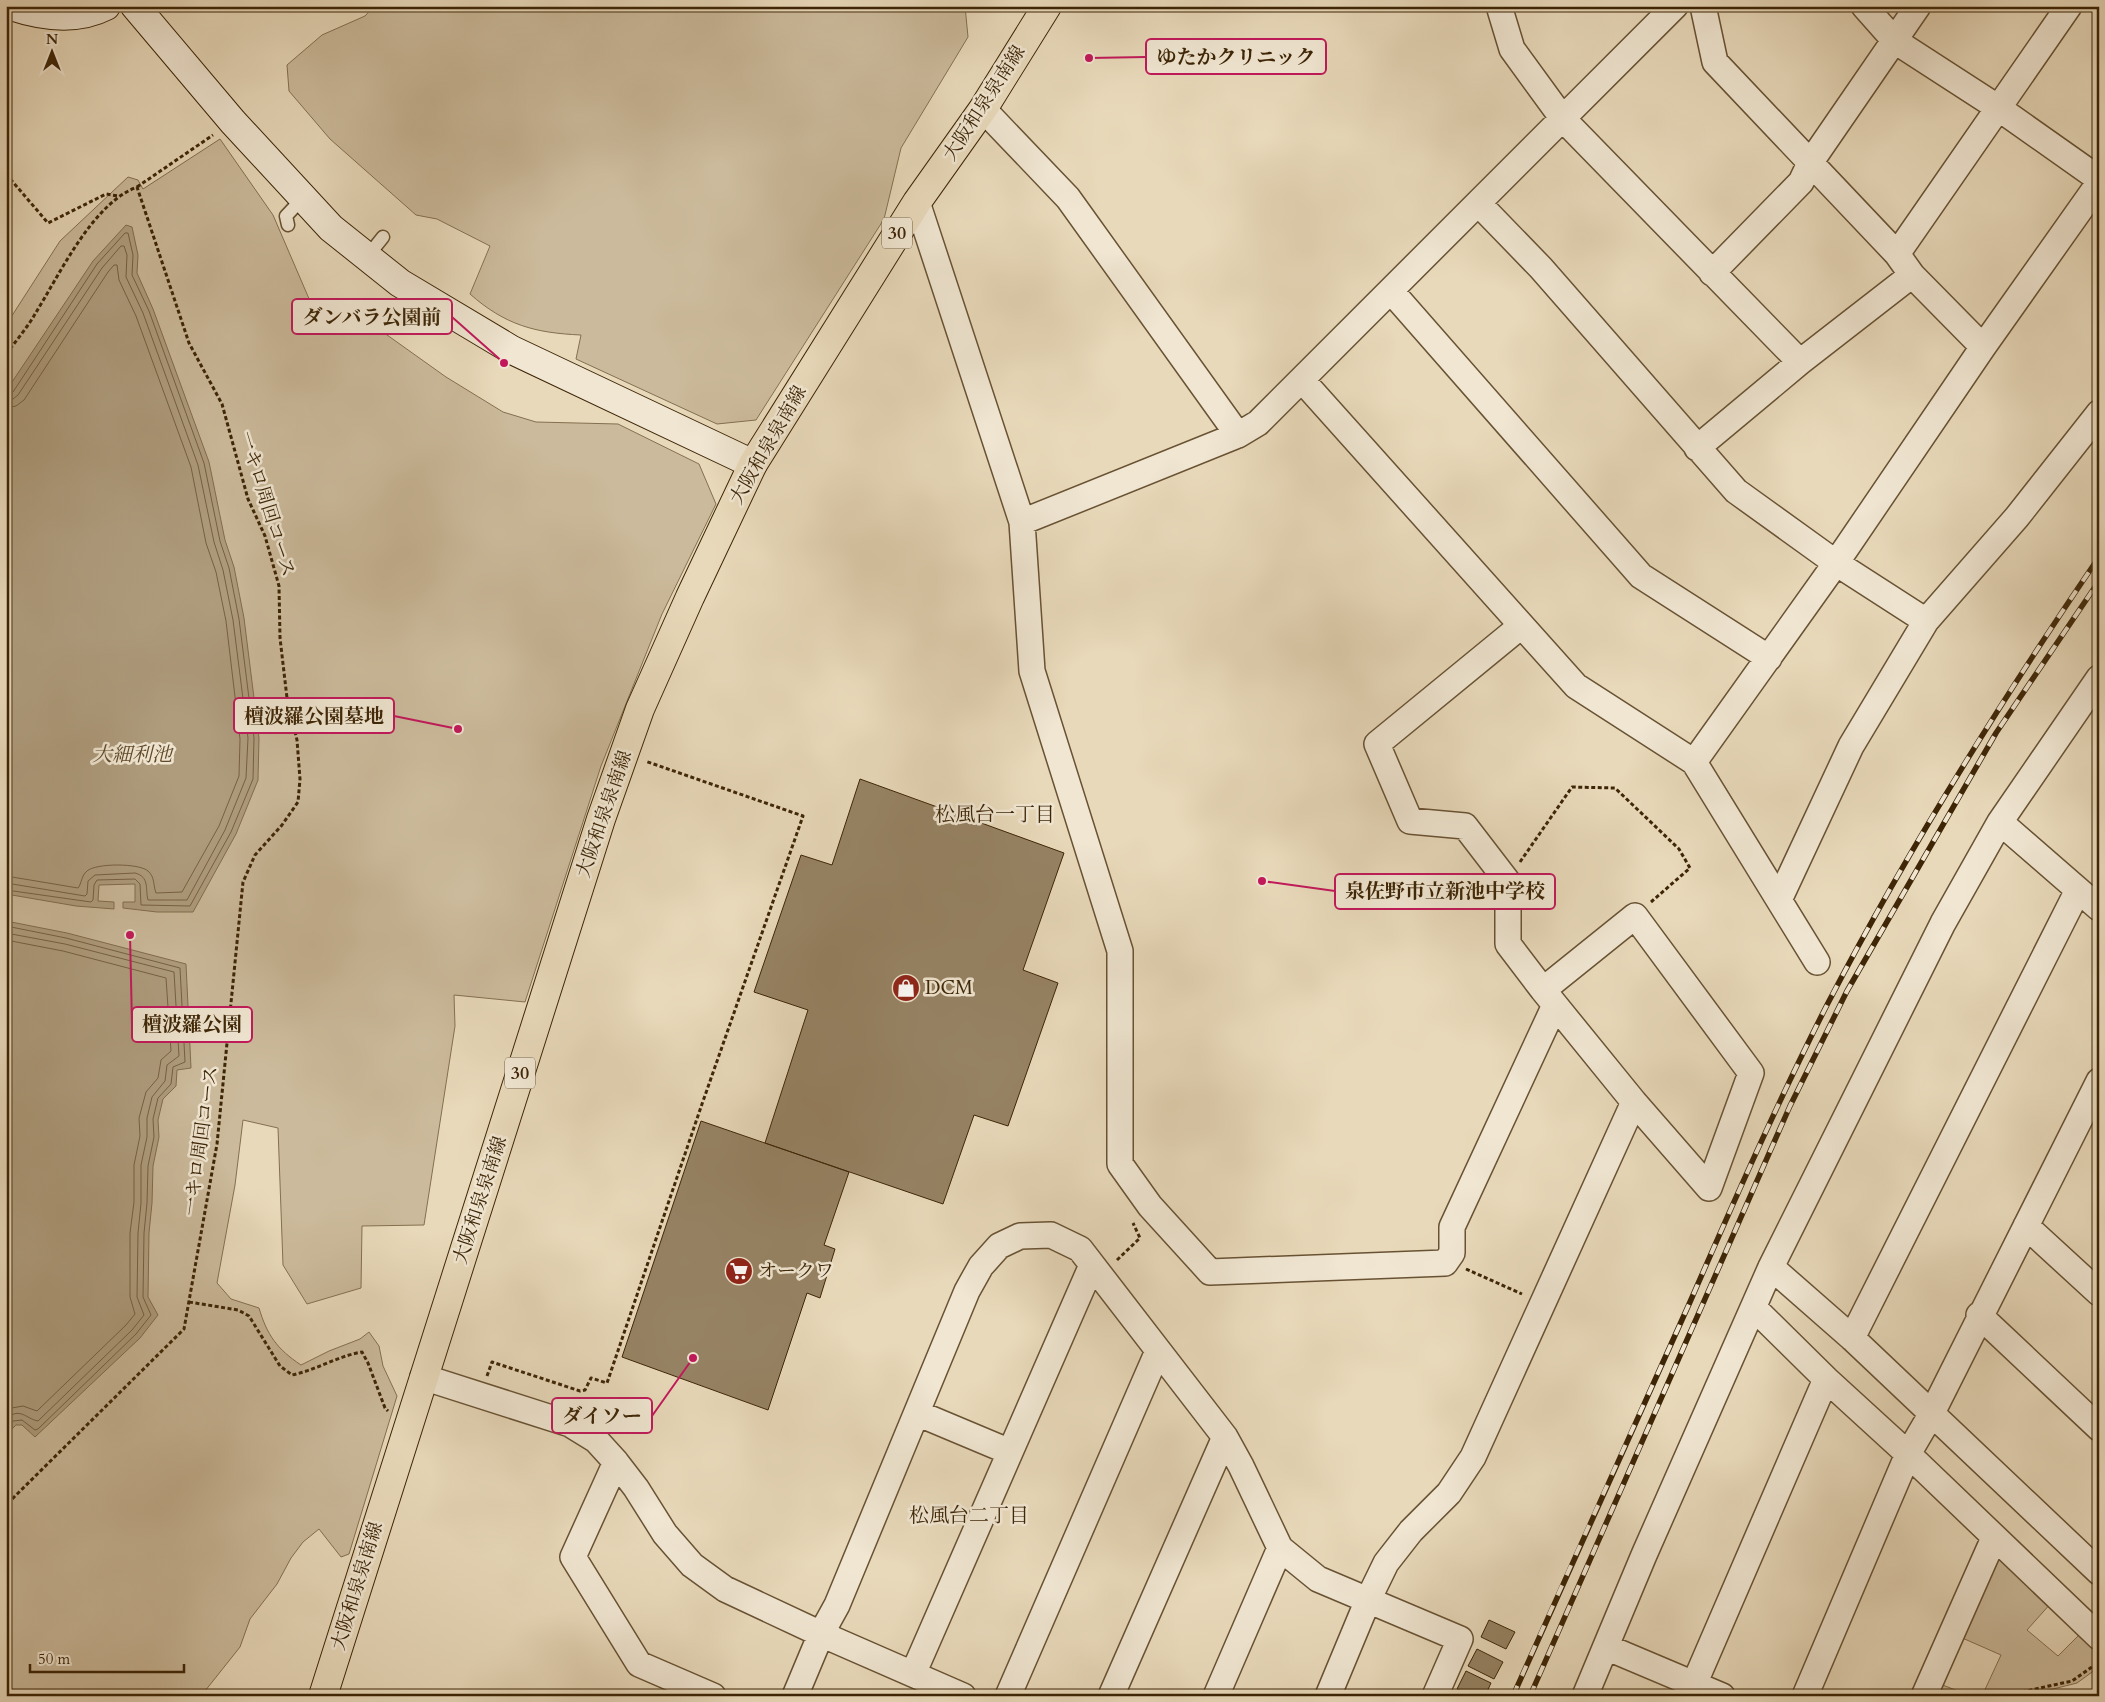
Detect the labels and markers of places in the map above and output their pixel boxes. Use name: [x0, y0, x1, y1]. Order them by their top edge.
callout: ゆたかクリニック: [1146, 39, 1326, 74]
callout: ダンバラ公園前: [292, 299, 452, 334]
callout: 檀波羅公園墓地: [234, 698, 394, 733]
callout: 泉佐野市立新池中学校: [1335, 874, 1555, 909]
shop icon: DCM: [891, 973, 921, 1003]
place label: DCM: [925, 975, 973, 1001]
callout: 檀波羅公園: [132, 1007, 252, 1042]
supermarket icon: オークワ: [724, 1256, 754, 1286]
place label: オークワ: [758, 1258, 834, 1284]
callout: ダイソー: [552, 1398, 652, 1433]

